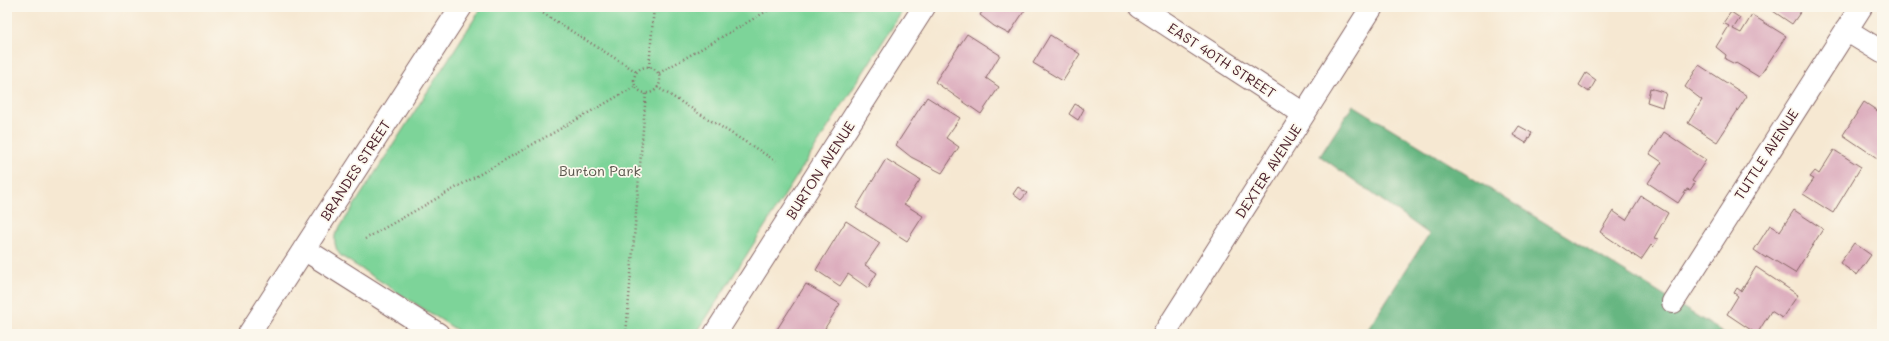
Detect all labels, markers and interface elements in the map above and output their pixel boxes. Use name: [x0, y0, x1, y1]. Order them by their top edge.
street label: EAST 40TH STREET: [1164, 18, 1280, 102]
street label: TUTTLE AVENUE: [1729, 105, 1803, 203]
street label: BRANDES STREET: [315, 116, 395, 224]
street label: BURTON AVENUE: [781, 117, 859, 223]
street label: DEXTER AVENUE: [1230, 120, 1306, 222]
park label: Burton Park: [559, 161, 641, 180]

